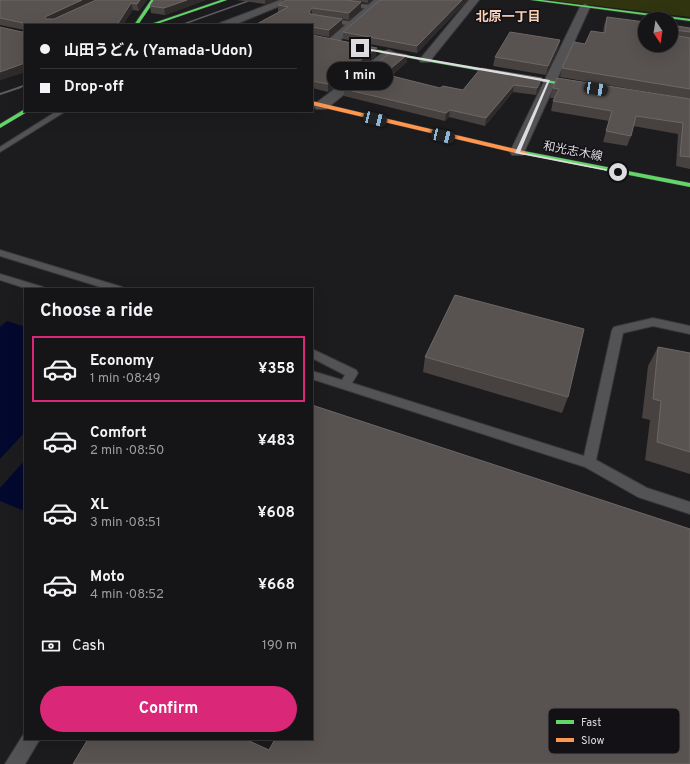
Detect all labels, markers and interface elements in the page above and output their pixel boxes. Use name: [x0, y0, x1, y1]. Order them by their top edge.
district label: 北原一丁目: [475, 10, 541, 26]
north arrow: [638, 12, 678, 52]
map controls: [638, 12, 678, 52]
route end: [351, 39, 369, 57]
text: 山田うどん (Yamada-Udon): [64, 42, 253, 61]
callout: 1 min: [327, 62, 393, 90]
text: 1 min: [344, 68, 376, 84]
text: Drop-off: [64, 78, 124, 97]
car: [583, 81, 609, 97]
car: [362, 110, 388, 128]
car: [430, 127, 456, 145]
street label: 和光志木線: [542, 138, 604, 166]
route start: [609, 163, 627, 181]
text: Choose a ride: [40, 300, 153, 323]
icon: car: [42, 351, 78, 387]
text: Economy: [90, 352, 154, 371]
text: ¥358: [258, 360, 295, 379]
text: 1 min · 08:49: [90, 371, 161, 387]
icon: car: [42, 423, 78, 459]
text: Comfort: [90, 424, 147, 443]
text: ¥483: [258, 432, 295, 451]
text: 2 min · 08:50: [90, 443, 164, 459]
icon: car: [42, 495, 78, 531]
text: XL: [90, 496, 108, 515]
text: ¥608: [257, 504, 295, 523]
text: 3 min · 08:51: [90, 515, 161, 531]
icon: car: [42, 567, 78, 603]
text: Moto: [90, 568, 125, 587]
text: ¥668: [258, 576, 295, 595]
text: 4 min · 08:52: [90, 587, 164, 603]
icon: cash: [40, 635, 62, 657]
text: Cash: [72, 637, 105, 656]
text: 190 m: [262, 638, 297, 654]
button: Confirm: [40, 686, 297, 732]
legend: [548, 708, 680, 754]
text: Fast: [581, 716, 601, 730]
text: Slow: [581, 734, 604, 748]

